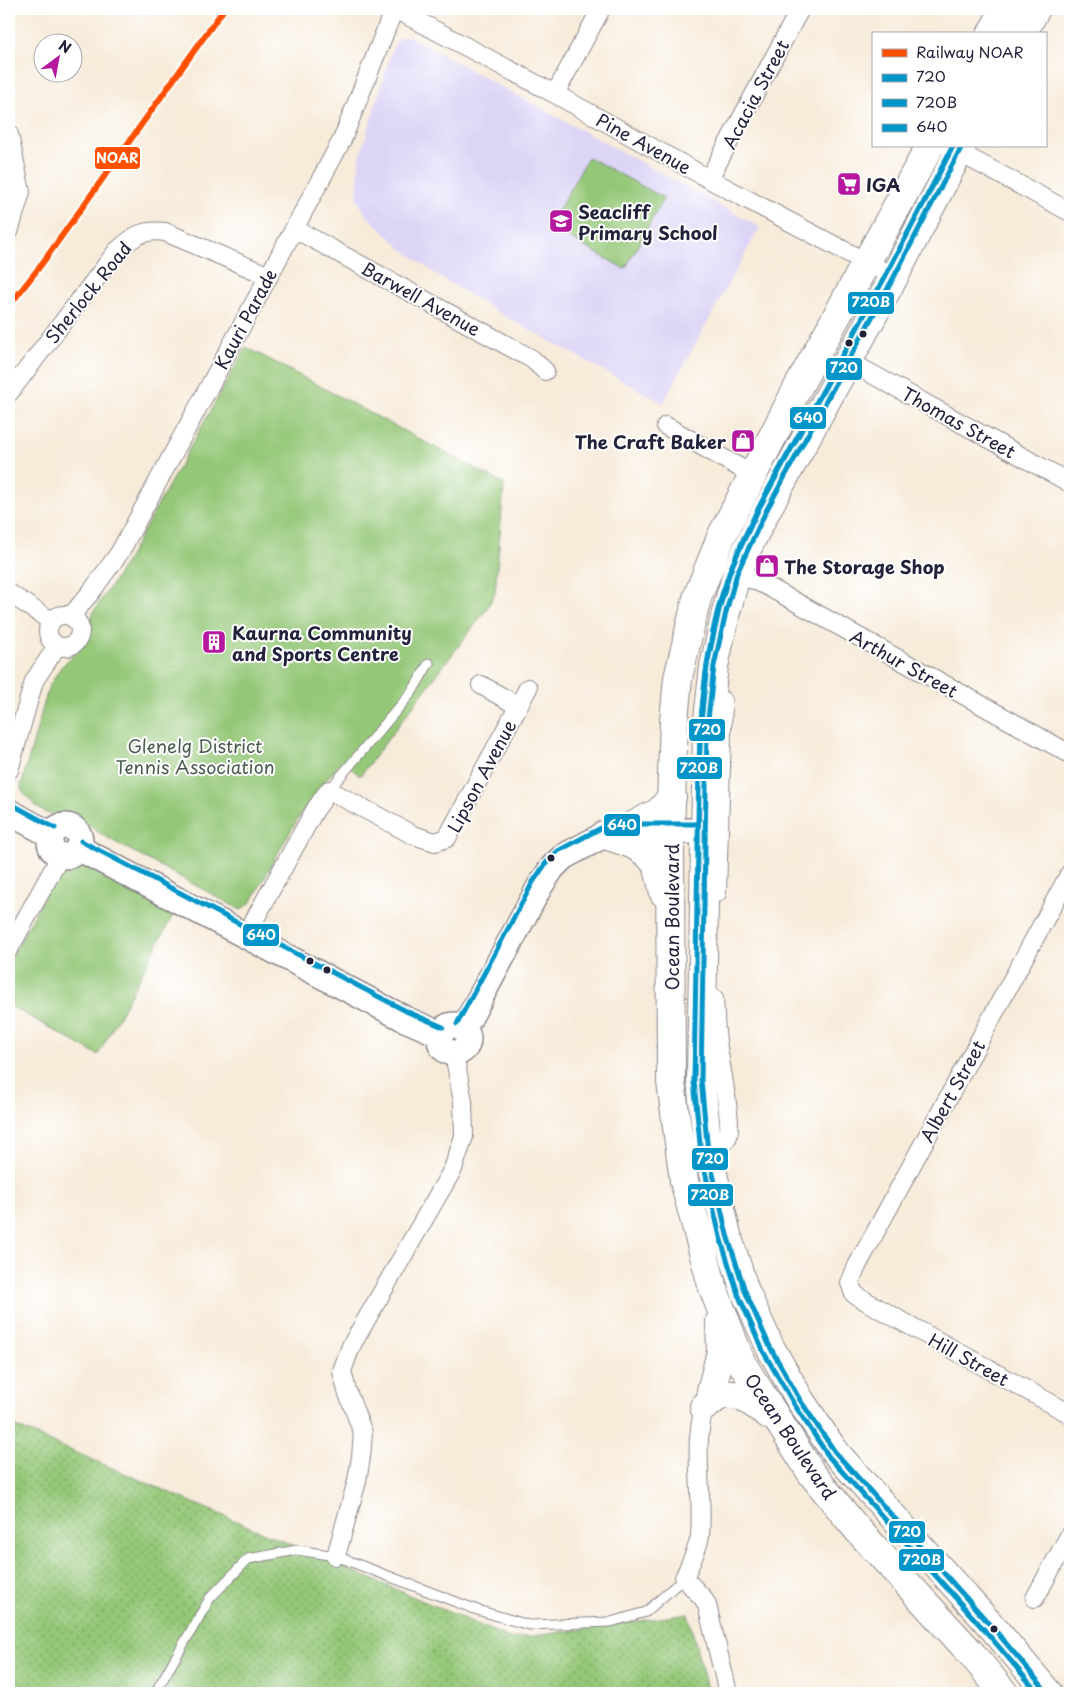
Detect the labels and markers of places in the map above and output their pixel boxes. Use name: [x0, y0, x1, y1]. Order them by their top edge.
supermarket icon: IGA: [836, 171, 862, 197]
place label: IGA: [866, 171, 900, 198]
place label: Seacliff Primary School: [578, 198, 718, 246]
school or university icon: Seacliff Primary School: [548, 208, 574, 234]
unlabelled marker: [858, 329, 868, 339]
unlabelled marker: [844, 338, 854, 348]
place label: The Craft Baker: [575, 428, 727, 455]
shop icon: The Craft Baker: [730, 428, 756, 454]
shop icon: The Storage Shop: [754, 553, 780, 579]
place label: The Storage Shop: [784, 553, 945, 580]
place label: Kaurna Community and Sports Centre: [232, 619, 412, 667]
building icon: Kaurna Community and Sports Centre: [201, 629, 227, 655]
unlabelled marker: [546, 853, 556, 863]
unlabelled marker: [305, 956, 315, 966]
unlabelled marker: [322, 965, 332, 975]
unlabelled marker: [989, 1624, 999, 1634]

